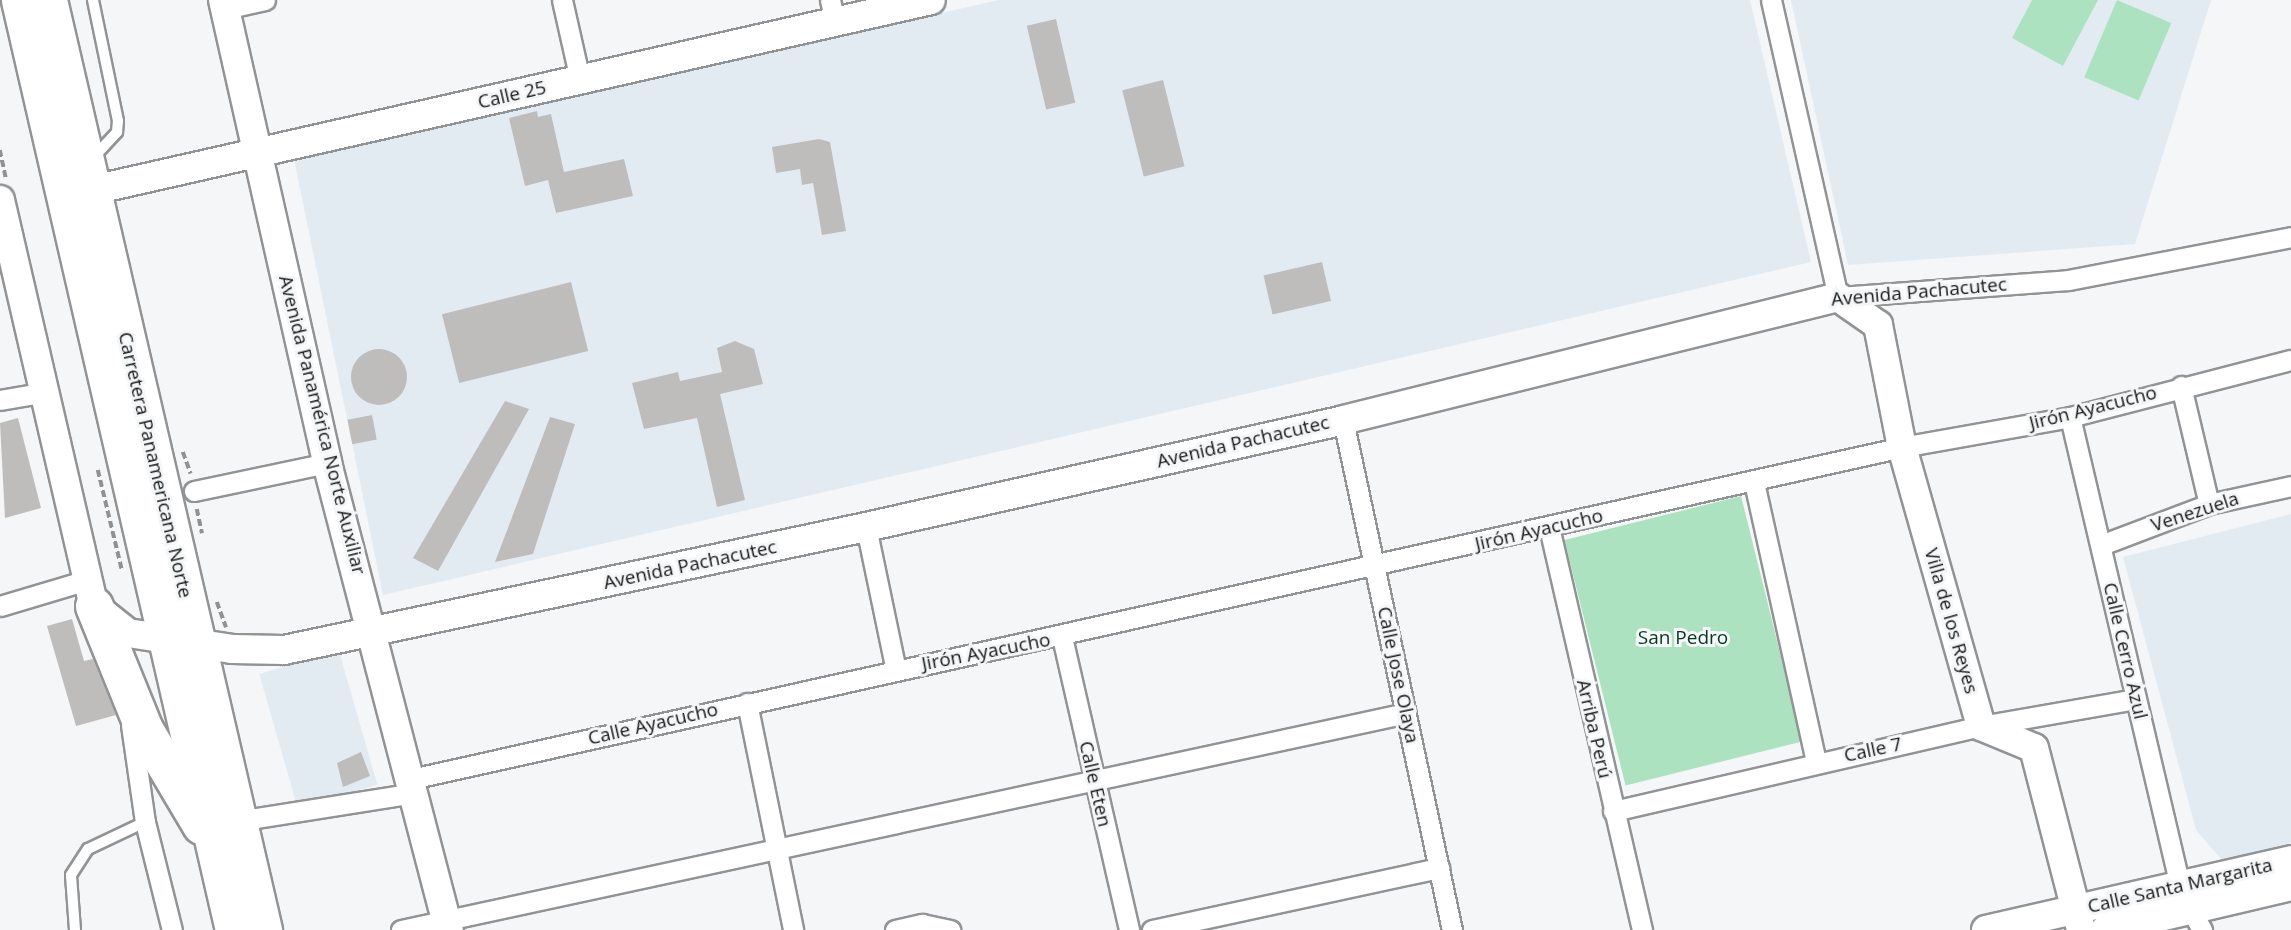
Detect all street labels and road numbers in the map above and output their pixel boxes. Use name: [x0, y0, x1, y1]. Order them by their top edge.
street label: Calle 25: [476, 76, 548, 114]
street label: Avenida Panamérica Norte Auxiliar: [274, 273, 370, 577]
street label: Avenida Pachacutec: [1830, 273, 2008, 311]
street label: Carretera Panamericana Norte: [113, 330, 197, 600]
street label: Jirón Ayacucho: [2027, 381, 2159, 435]
street label: Avenida Pachacutec: [1155, 411, 1331, 473]
street label: Venezuela: [2148, 487, 2242, 537]
street label: Jirón Ayacucho: [1473, 504, 1605, 556]
street label: Avenida Pachacutec: [601, 536, 779, 594]
street label: Villa de los Reyes: [1919, 546, 1983, 696]
street label: Calle Cerro Azul: [2098, 580, 2152, 722]
street label: Calle Jose Olaya: [1372, 605, 1424, 745]
street label: Jirón Ayacucho: [920, 628, 1052, 676]
street label: Arriba Perú: [1572, 677, 1616, 781]
street label: Calle Ayacucho: [586, 698, 720, 750]
street label: Calle 7: [1842, 733, 1904, 767]
street label: Calle Eten: [1074, 739, 1116, 829]
street label: Calle Santa Margarita: [2085, 854, 2275, 918]

